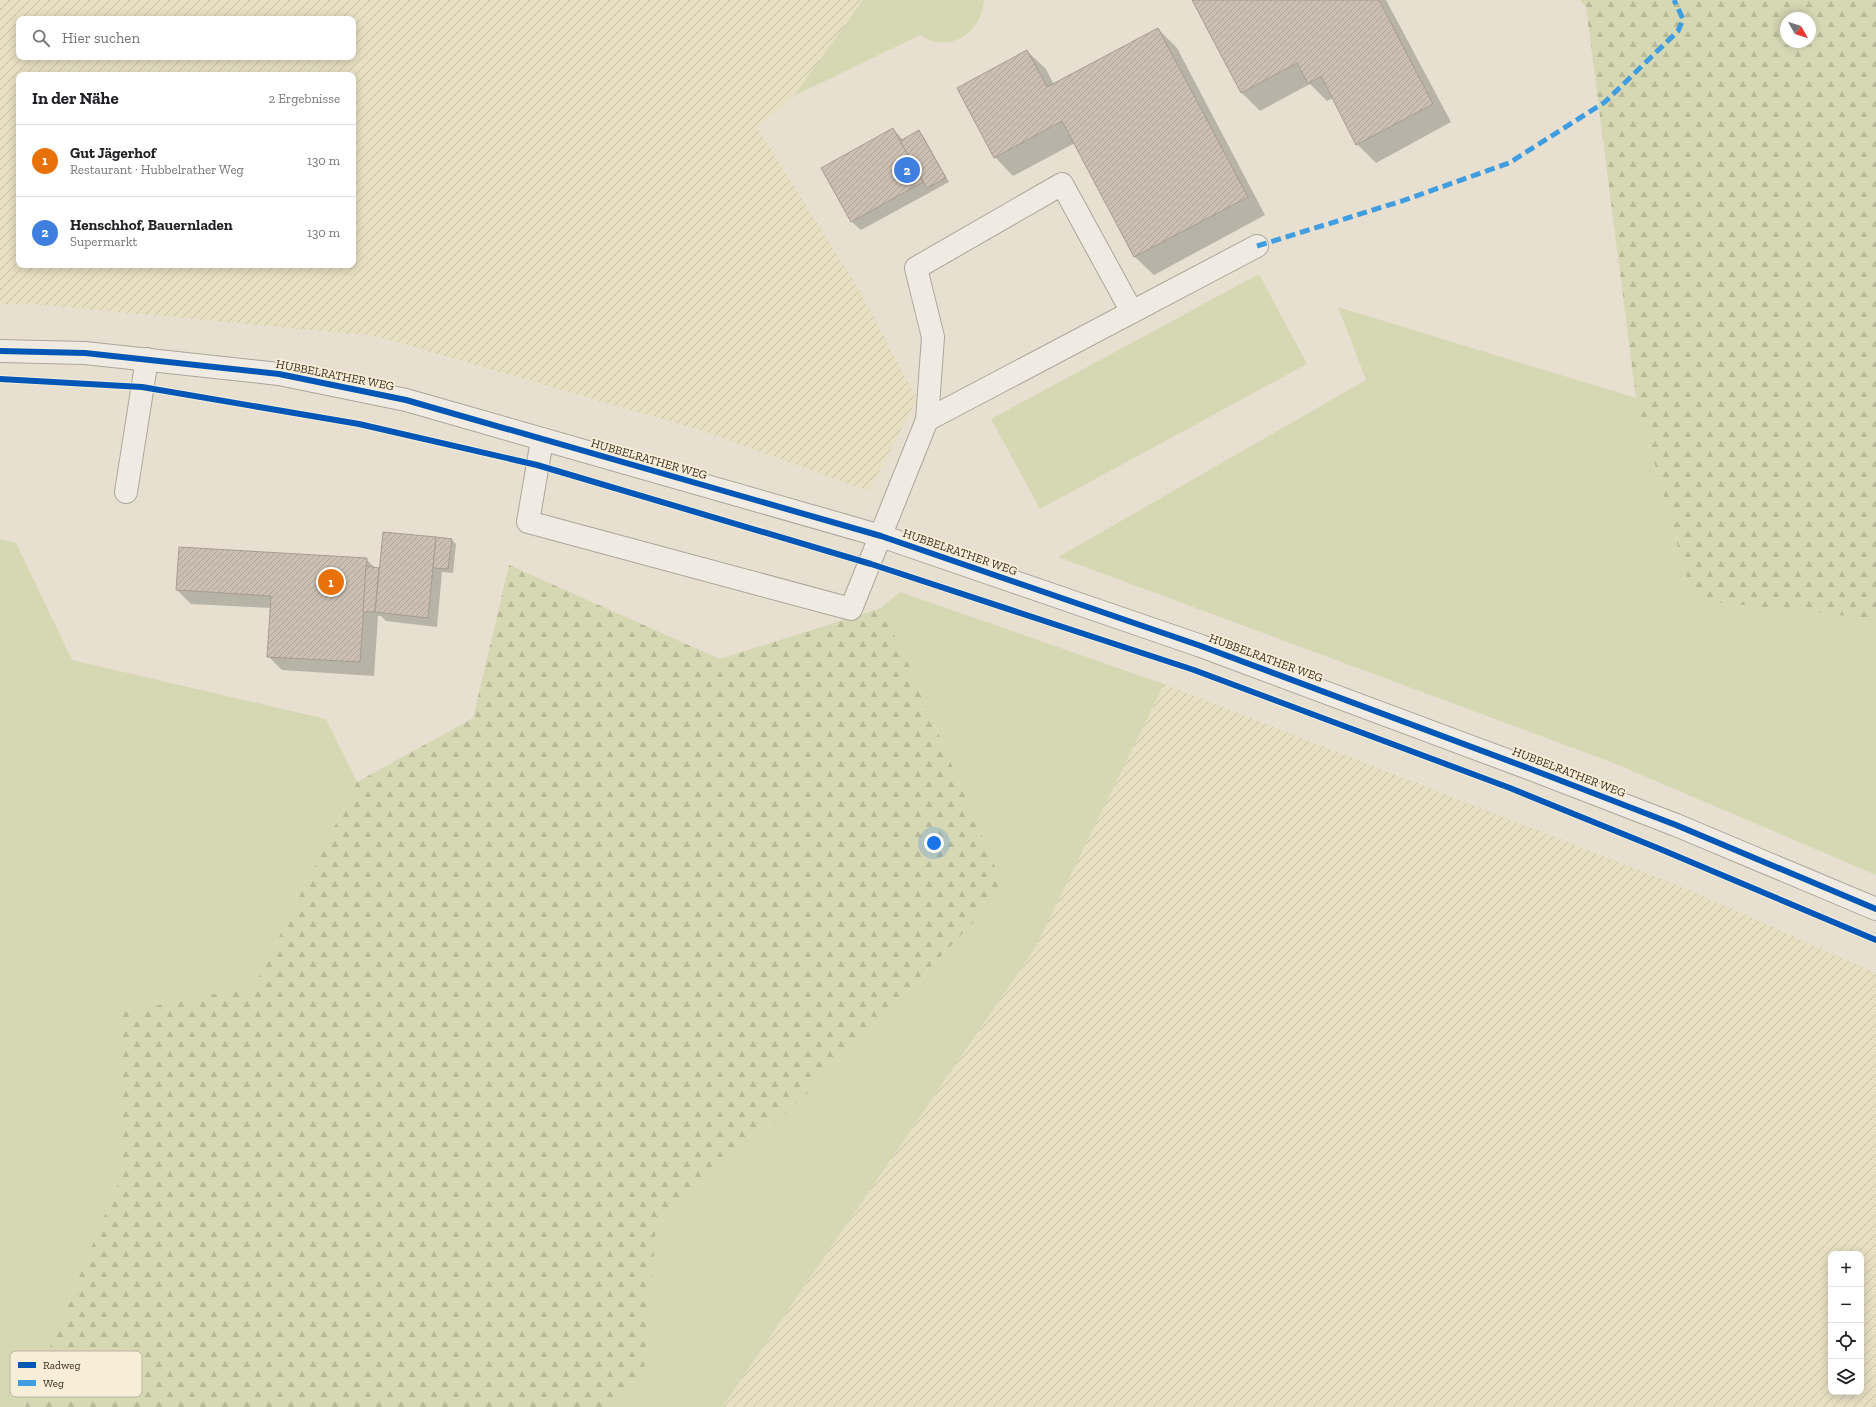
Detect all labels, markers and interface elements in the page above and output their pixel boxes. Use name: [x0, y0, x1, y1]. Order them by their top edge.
north arrow: [1780, 12, 1816, 48]
search box: [16, 16, 356, 60]
icon: search: [30, 27, 52, 49]
text: Hier suchen: [62, 29, 140, 47]
text: In der Nähe: [32, 88, 119, 108]
text: 2 Ergebnisse: [268, 91, 340, 106]
text: Gut Jägerhof: [70, 144, 156, 162]
text: 1: [42, 153, 48, 168]
text: 130 m: [307, 153, 340, 168]
pin: 2: [894, 155, 920, 185]
text: Restaurant · Hubbelrather Weg: [70, 162, 244, 177]
text: Henschhof, Bauernladen: [70, 216, 233, 234]
text: 2: [42, 225, 48, 240]
text: 130 m: [307, 225, 340, 240]
text: Supermarkt: [70, 234, 137, 249]
street label: HUBBELRATHER WEG: [275, 357, 395, 393]
street label: HUBBELRATHER WEG: [589, 436, 709, 482]
street label: HUBBELRATHER WEG: [901, 526, 1019, 578]
pin: 1: [318, 567, 344, 597]
street label: HUBBELRATHER WEG: [1207, 631, 1325, 685]
street label: HUBBELRATHER WEG: [1510, 744, 1628, 800]
your location: [924, 833, 944, 853]
map controls: [1828, 1251, 1864, 1395]
button: +: [1828, 1251, 1864, 1287]
button: −: [1828, 1287, 1864, 1323]
button: locate: [1828, 1323, 1864, 1359]
legend: [10, 1351, 142, 1397]
text: Radweg: [43, 1359, 81, 1372]
button: layers: [1828, 1359, 1864, 1395]
text: Weg: [43, 1377, 64, 1390]

